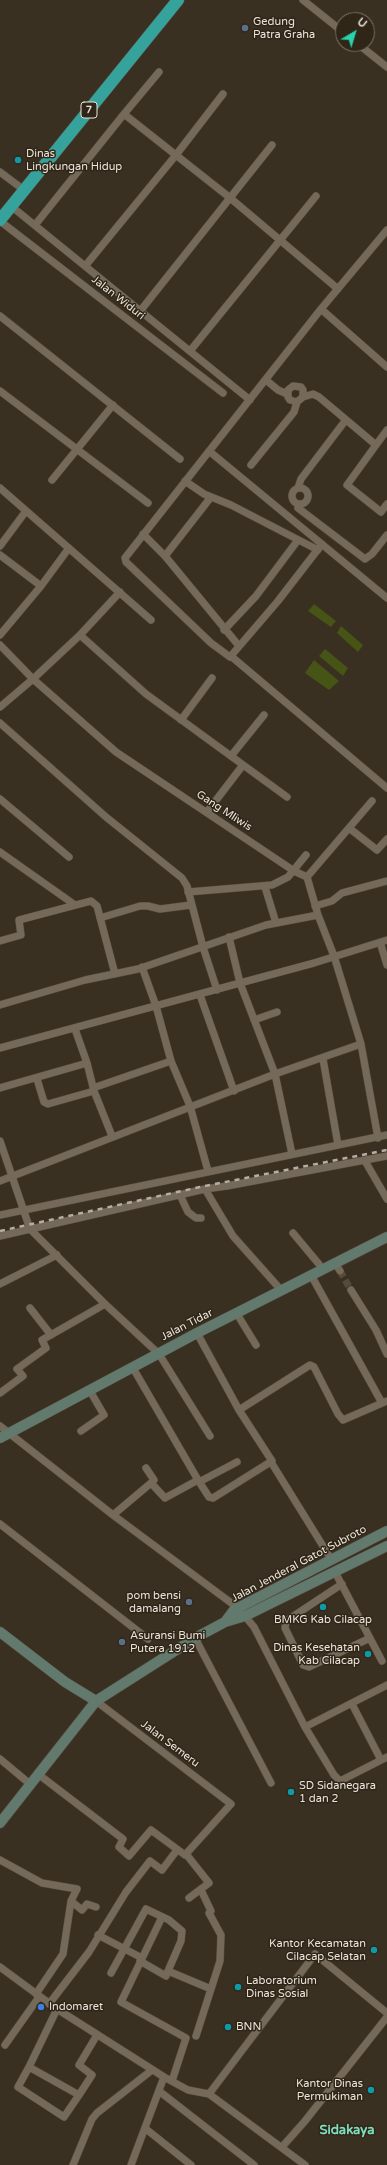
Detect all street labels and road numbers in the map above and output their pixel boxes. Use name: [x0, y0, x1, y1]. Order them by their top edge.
road number: 7: [81, 102, 97, 118]
street label: Jalan Widuri: [89, 273, 147, 323]
street label: Gang Mliwis: [194, 788, 254, 834]
street label: Jalan Tidar: [159, 1306, 215, 1344]
street label: Jalan Jenderal Gatot Subroto: [229, 1523, 369, 1605]
street label: Jalan Semeru: [138, 1718, 202, 1770]

